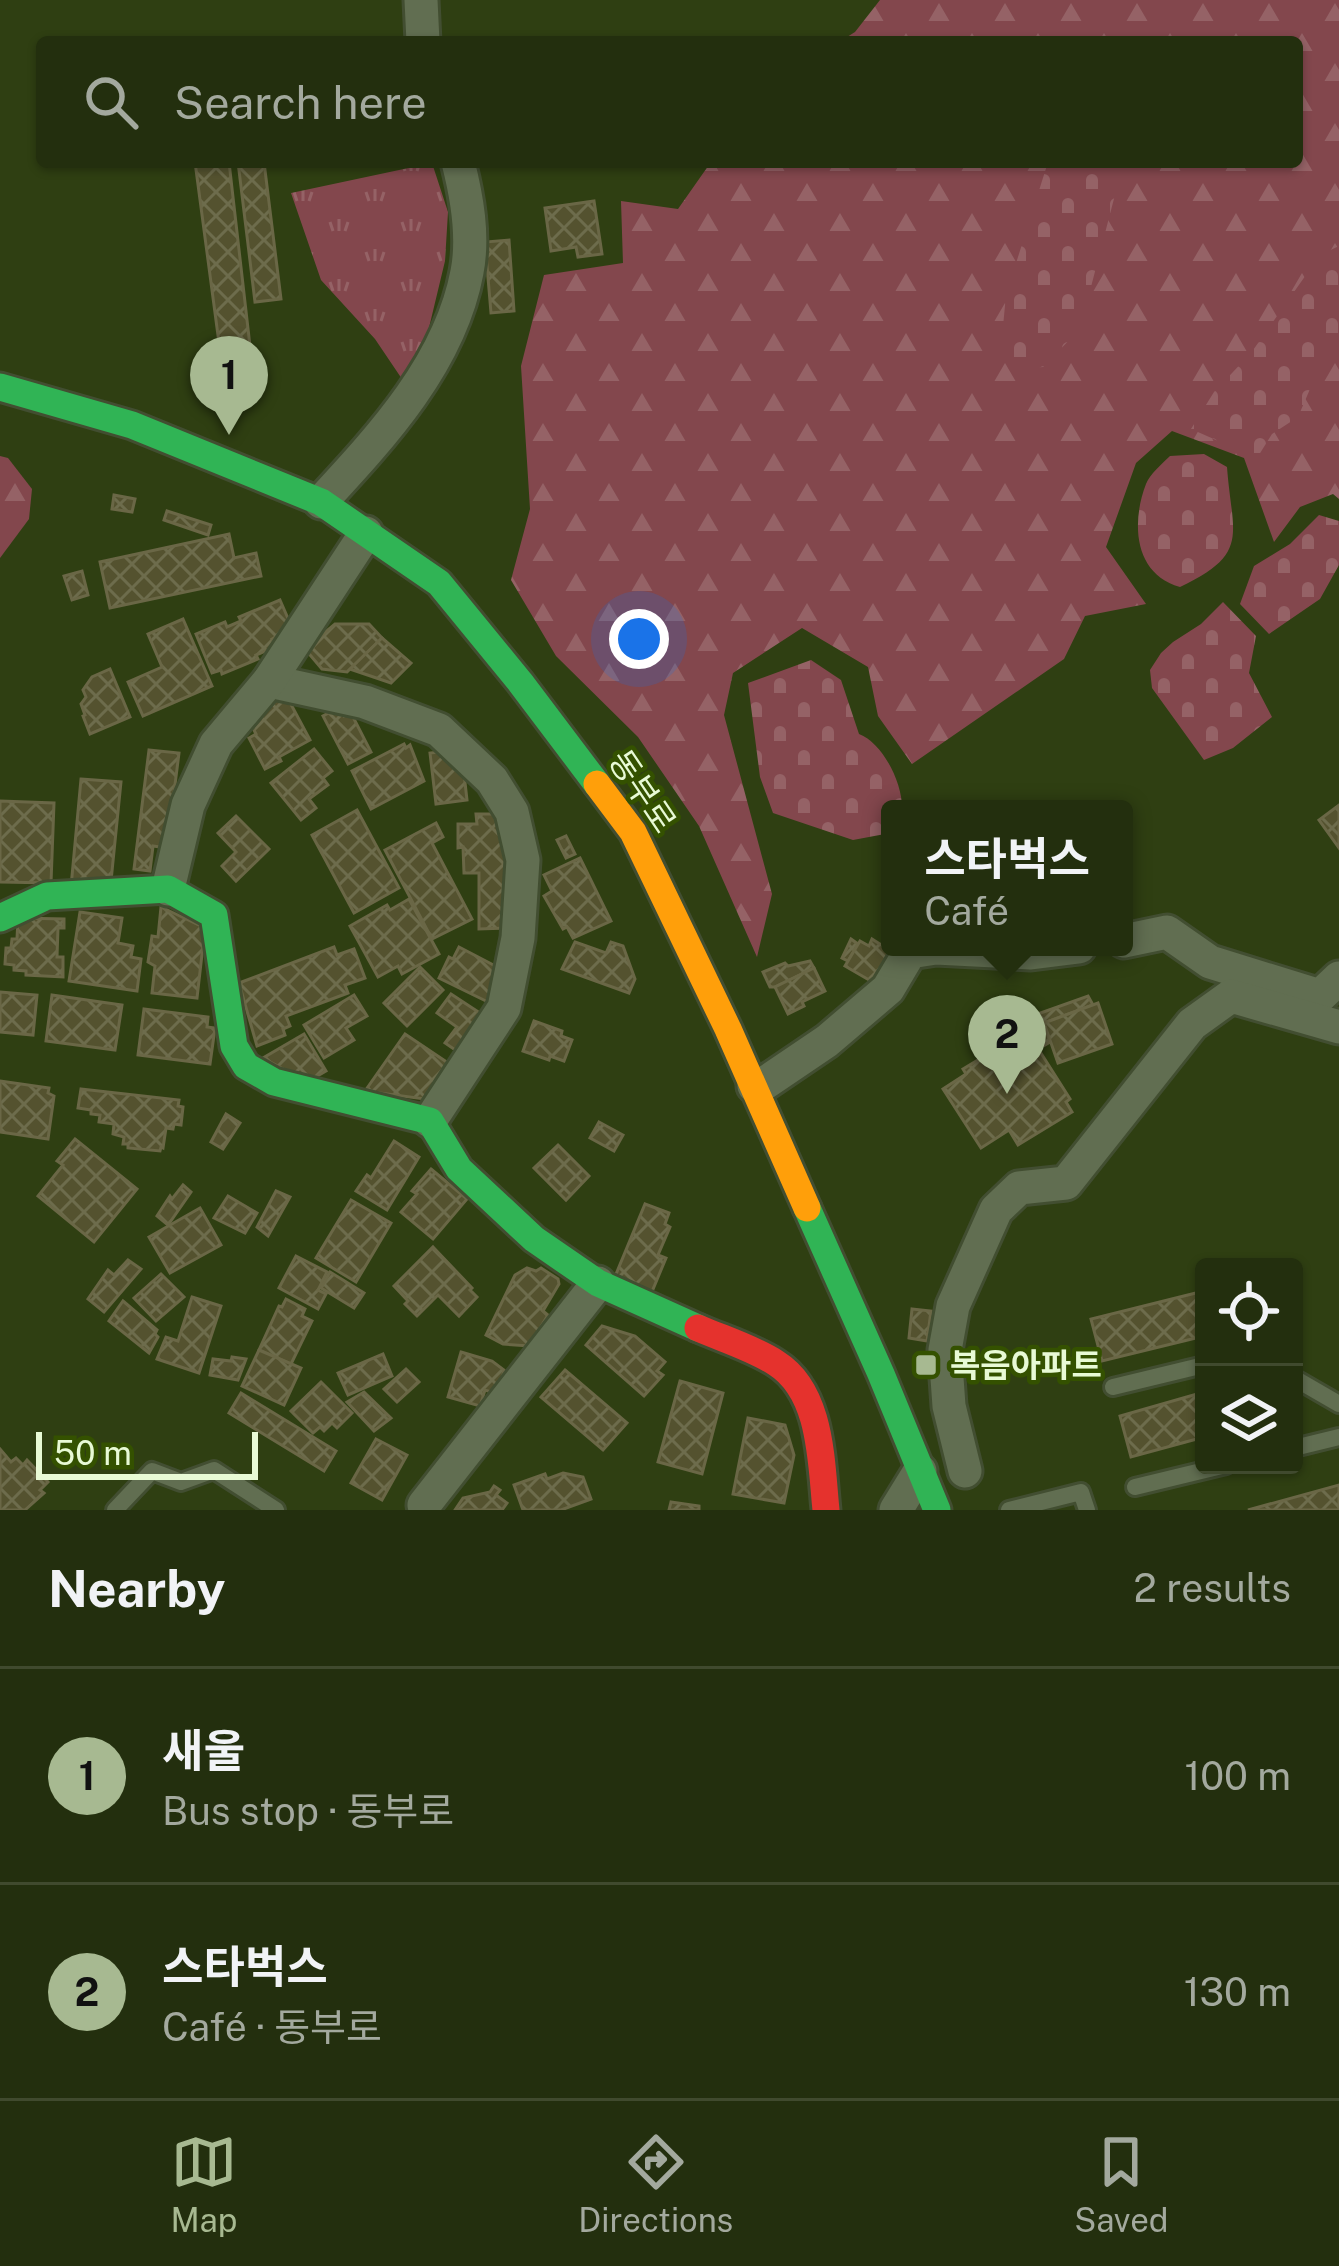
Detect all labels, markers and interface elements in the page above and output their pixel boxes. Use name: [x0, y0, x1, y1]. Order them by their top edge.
search box: [36, 36, 1303, 168]
icon: search: [78, 69, 144, 135]
text: Search here: [174, 76, 427, 129]
pin: 1: [190, 336, 268, 435]
your location: [609, 609, 669, 669]
street label: 동부로: [602, 743, 684, 839]
popup: [881, 800, 1133, 956]
text: 스타벅스: [924, 832, 1090, 885]
text: Café: [924, 888, 1009, 934]
pin: 2: [968, 995, 1046, 1094]
map controls: [1195, 1258, 1303, 1474]
button: locate: [1195, 1258, 1303, 1366]
place label: 복음아파트: [950, 1346, 1102, 1384]
marker: 복음아파트: [913, 1352, 939, 1378]
button: layers: [1195, 1366, 1303, 1474]
scale bar: [36, 1426, 258, 1479]
text: 50 m: [54, 1434, 132, 1472]
text: Nearby: [48, 1559, 225, 1618]
text: 2 results: [1134, 1565, 1291, 1611]
text: 새울: [162, 1724, 245, 1777]
text: 1: [79, 1753, 95, 1799]
text: 100 m: [1184, 1753, 1291, 1799]
text: Bus stop · 동부로: [162, 1788, 454, 1834]
text: 스타벅스: [162, 1940, 328, 1993]
text: 2: [75, 1969, 99, 2015]
text: 130 m: [1184, 1969, 1291, 2015]
text: Café · 동부로: [162, 2004, 382, 2050]
tab: Map: [170, 2129, 237, 2239]
tab: Directions: [578, 2129, 733, 2239]
tab: Saved: [1074, 2129, 1169, 2239]

